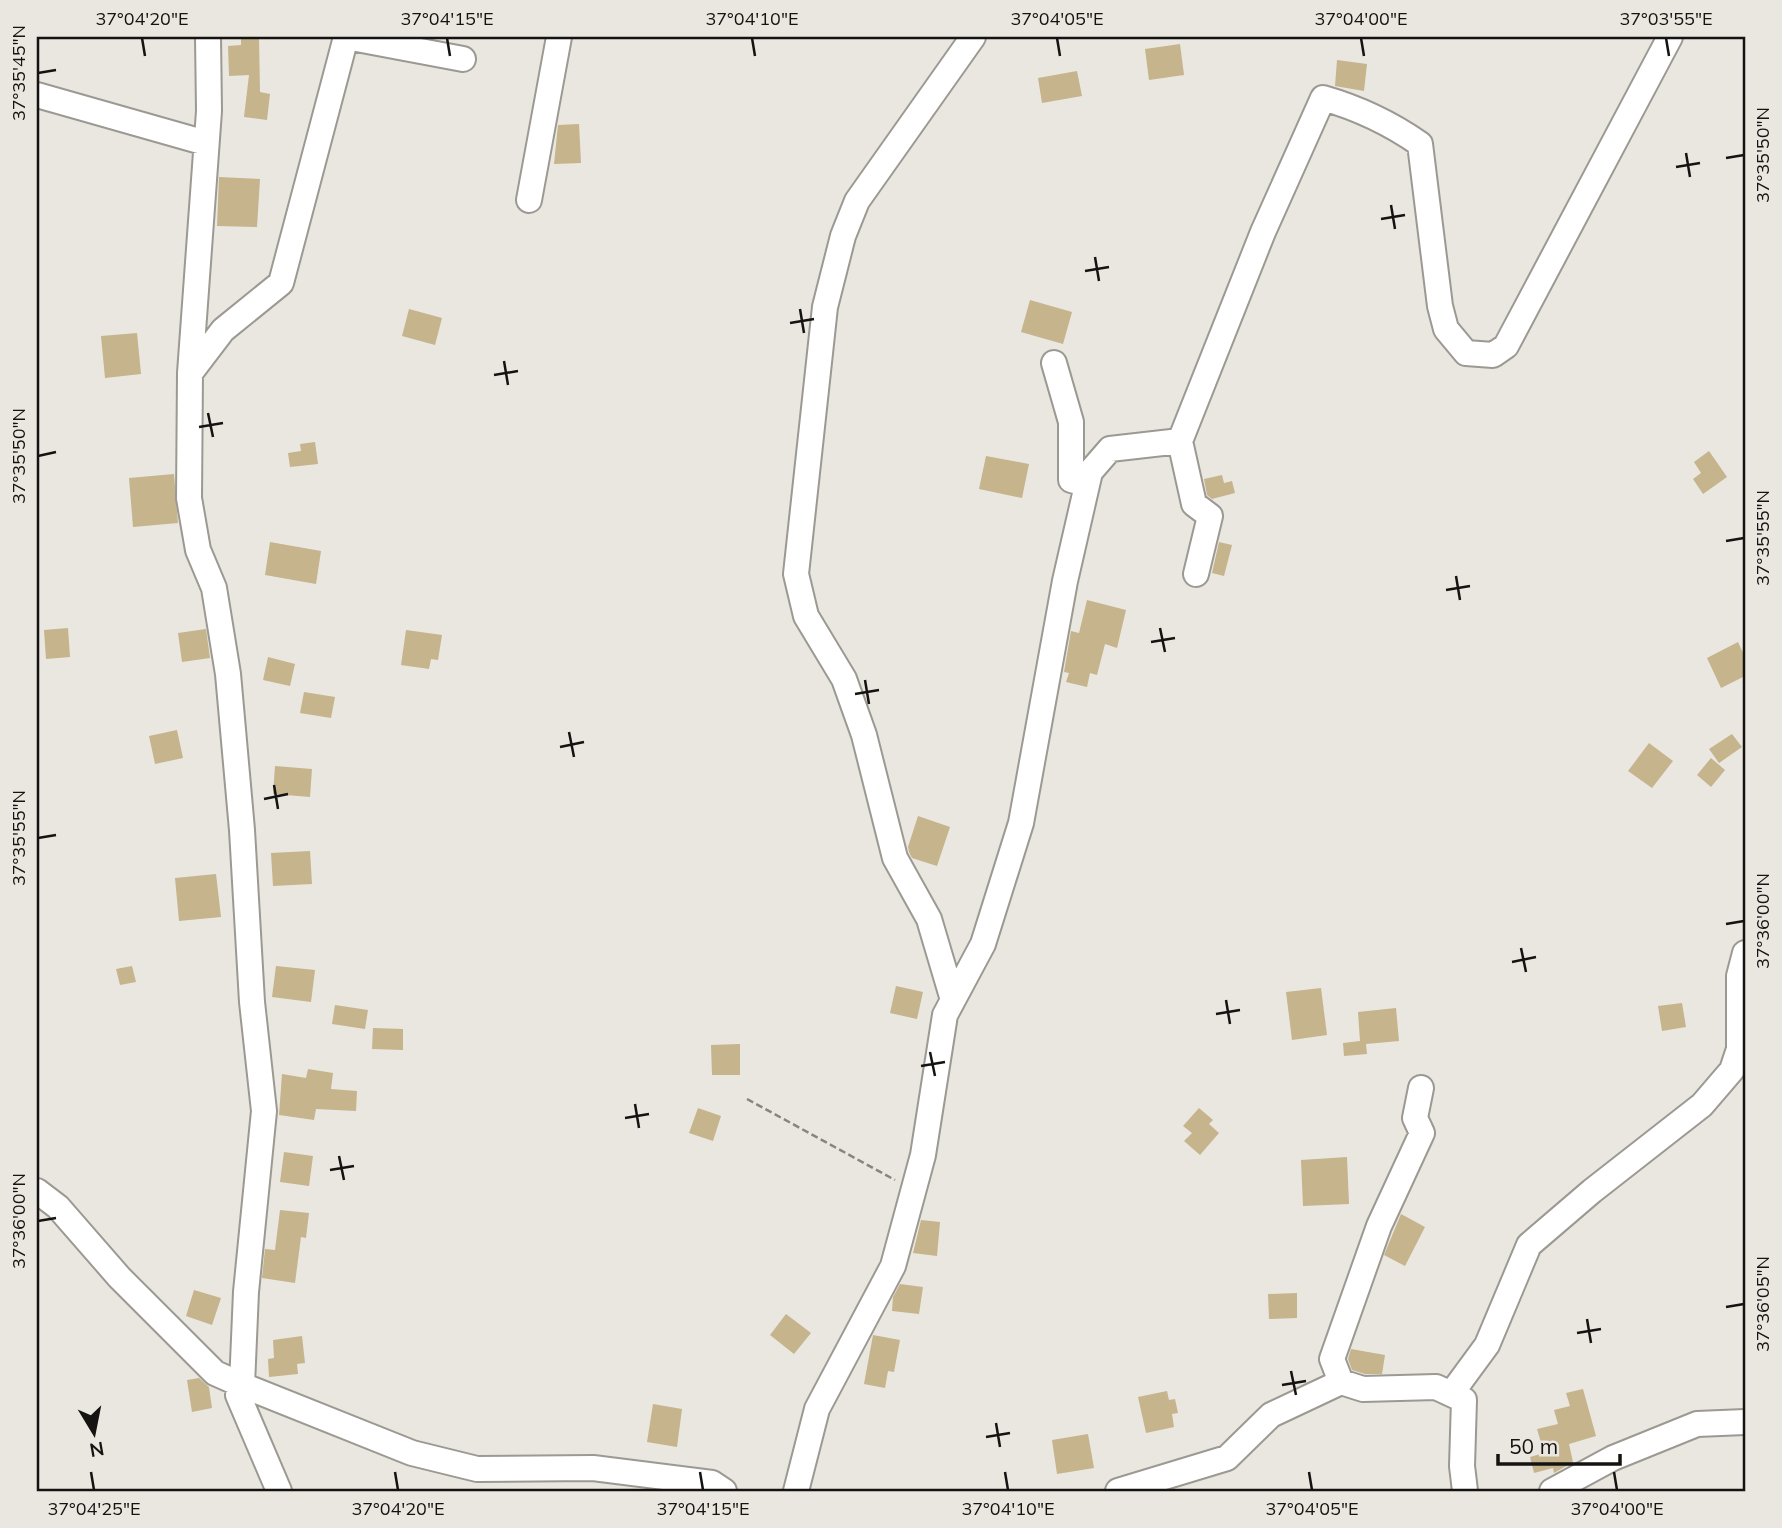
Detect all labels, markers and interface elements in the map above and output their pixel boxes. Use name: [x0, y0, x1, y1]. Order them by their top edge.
text: 37°04'20"E: [95, 7, 189, 30]
text: 37°04'15"E: [400, 7, 494, 30]
text: 37°04'10"E: [705, 7, 799, 30]
text: 37°04'05"E: [1010, 7, 1104, 30]
text: 37°04'00"E: [1314, 7, 1408, 30]
text: 37°03'55"E: [1619, 7, 1713, 30]
text: 37°35'45"N: [7, 25, 30, 121]
text: 37°35'50"N: [1751, 107, 1774, 203]
text: 37°35'50"N: [7, 408, 30, 504]
text: 37°35'55"N: [1751, 490, 1774, 586]
text: 37°35'55"N: [7, 790, 30, 886]
text: 37°36'00"N: [1751, 873, 1774, 969]
text: 37°36'00"N: [7, 1173, 30, 1269]
text: 37°36'05"N: [1751, 1256, 1774, 1352]
north arrow: [60, 1398, 130, 1468]
scale bar: [1498, 1423, 1621, 1467]
text: 50 m: [1509, 1433, 1558, 1459]
text: N: [88, 1437, 106, 1463]
text: 37°04'25"E: [47, 1497, 141, 1520]
text: 37°04'20"E: [351, 1497, 445, 1520]
text: 37°04'15"E: [656, 1497, 750, 1520]
text: 37°04'10"E: [961, 1497, 1055, 1520]
text: 37°04'05"E: [1265, 1497, 1359, 1520]
text: 37°04'00"E: [1570, 1497, 1664, 1520]

